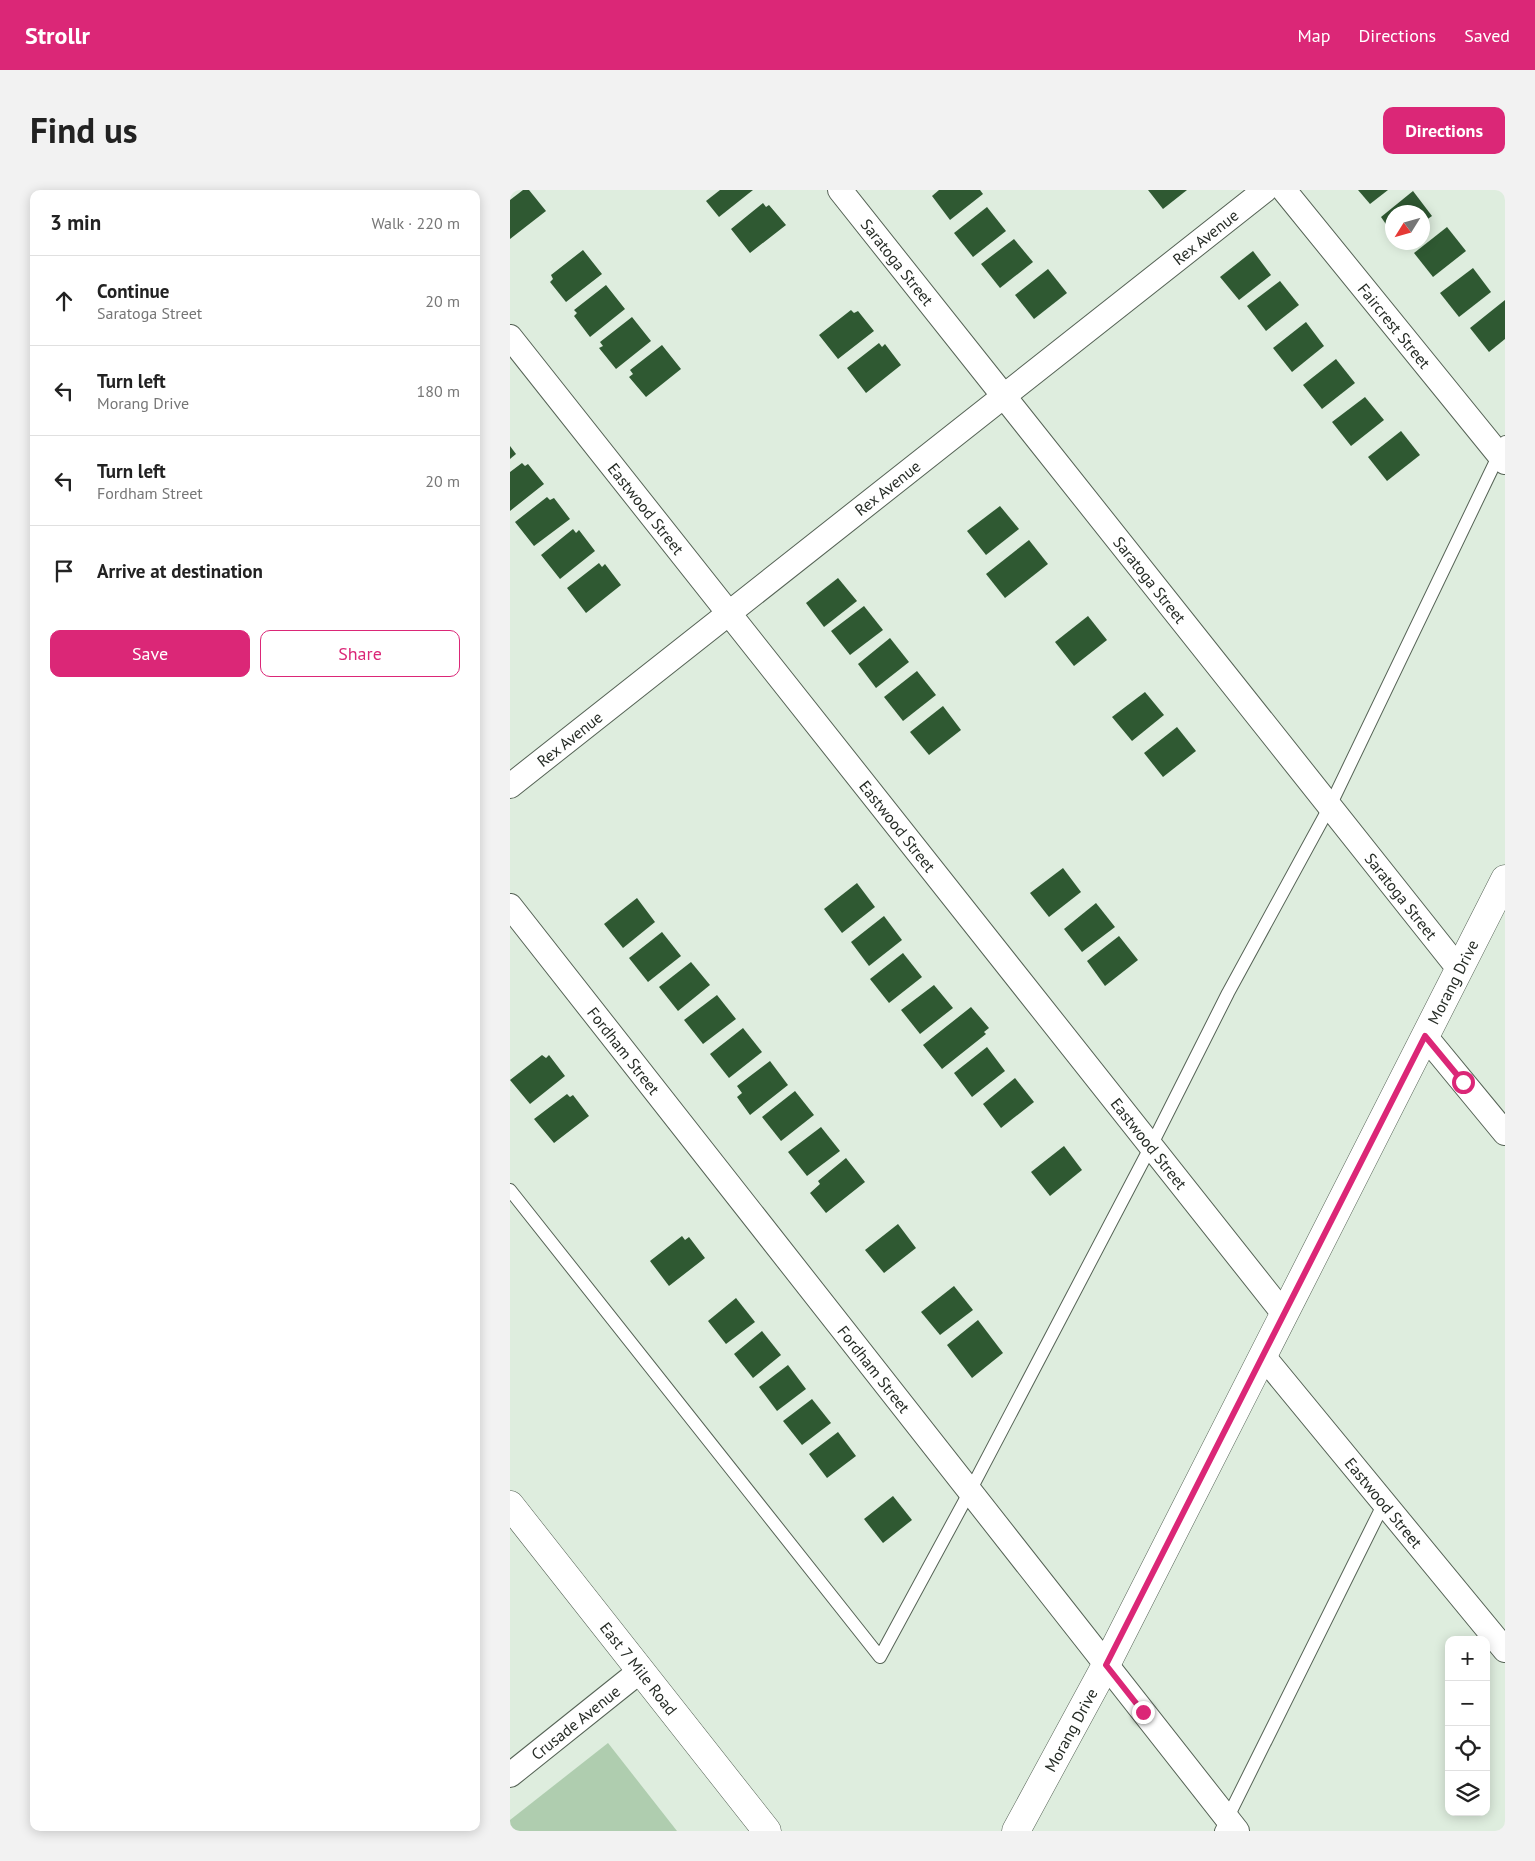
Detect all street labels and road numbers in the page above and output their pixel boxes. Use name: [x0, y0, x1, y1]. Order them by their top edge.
street label: Rex Avenue: [1169, 205, 1242, 269]
street label: Saratoga Street: [857, 215, 938, 310]
street label: Faircrest Street: [1354, 279, 1435, 373]
street label: Rex Avenue: [851, 456, 924, 520]
street label: Eastwood Street: [604, 459, 689, 559]
street label: Saratoga Street: [1109, 532, 1191, 628]
street label: Rex Avenue: [533, 707, 606, 771]
street label: Eastwood Street: [855, 776, 940, 876]
street label: Saratoga Street: [1361, 849, 1442, 944]
street label: Morang Drive: [1423, 936, 1483, 1027]
street label: Fordham Street: [583, 1003, 665, 1099]
street label: Eastwood Street: [1107, 1094, 1192, 1194]
street label: Fordham Street: [833, 1321, 915, 1417]
street label: Eastwood Street: [1341, 1453, 1427, 1552]
street label: East 7 Mile Road: [596, 1618, 682, 1719]
street label: Crusade Avenue: [527, 1681, 624, 1764]
street label: Morang Drive: [1040, 1685, 1102, 1775]

